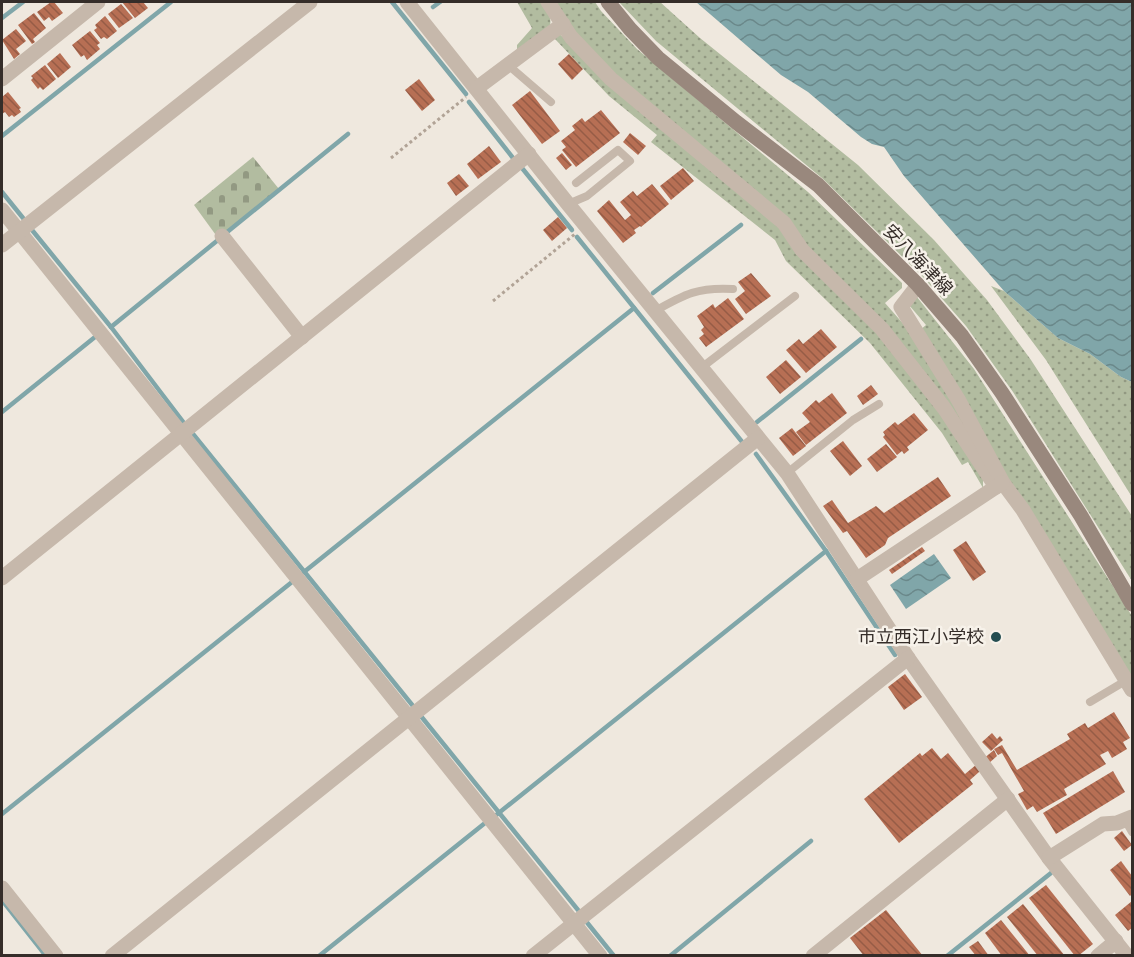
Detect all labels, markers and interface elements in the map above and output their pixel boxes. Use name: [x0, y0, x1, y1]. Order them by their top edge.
street label: 安八海津線: [879, 219, 958, 300]
place label: 市立西江小学校: [858, 625, 984, 648]
marker: 市立西江小学校: [989, 630, 1003, 644]

